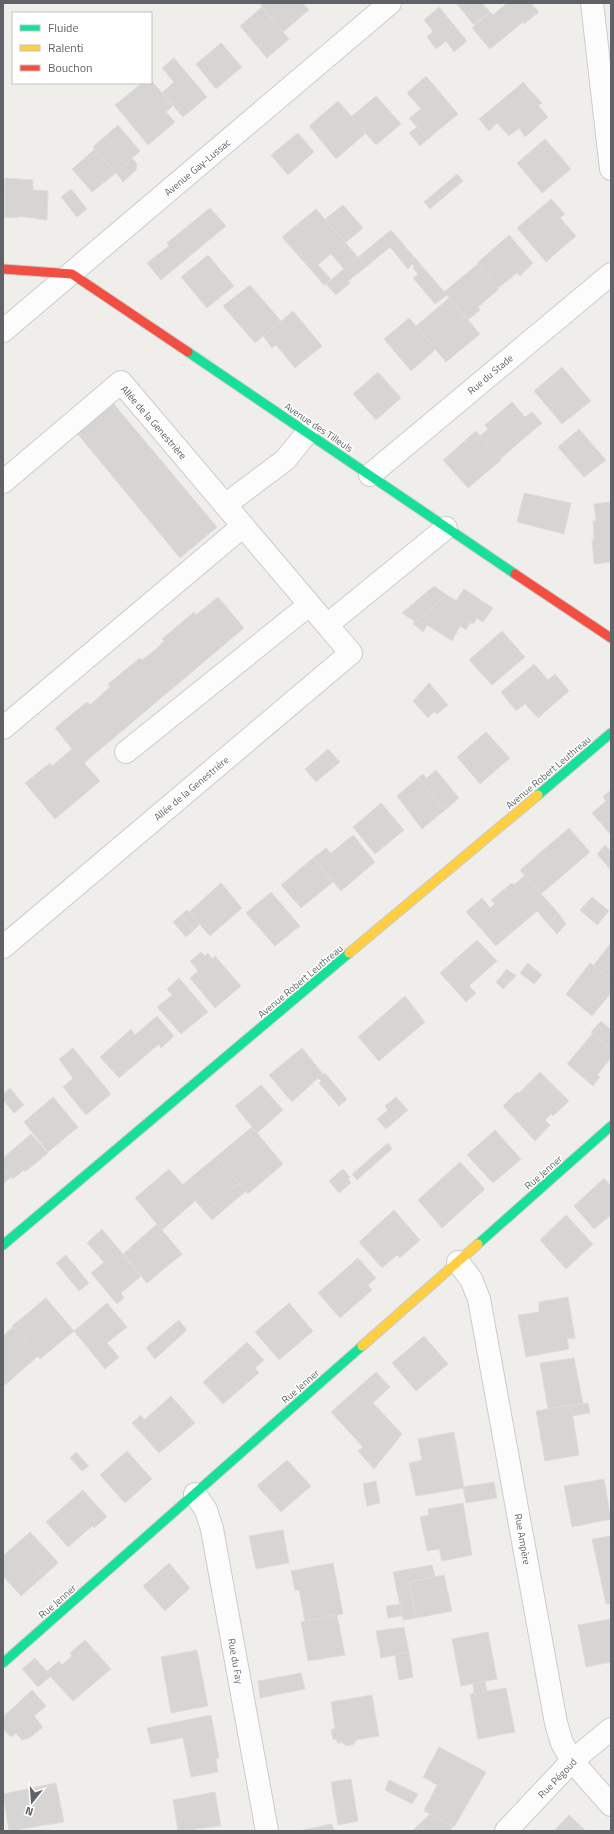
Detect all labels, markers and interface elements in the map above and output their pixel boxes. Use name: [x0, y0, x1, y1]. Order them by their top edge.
legend: [12, 12, 152, 84]
text: Fluide: [48, 18, 79, 37]
text: Ralenti: [48, 38, 83, 57]
text: Bouchon: [48, 58, 93, 77]
street label: Avenue Gay-Lussac: [161, 135, 234, 200]
street label: Rue du Stade: [464, 351, 516, 398]
street label: Allée de la Genestrière: [117, 382, 190, 463]
street label: Avenue des Tilleuls: [281, 399, 356, 456]
street label: Avenue Robert Leuthreau: [503, 732, 594, 813]
street label: Allée de la Genestrière: [151, 752, 232, 824]
street label: Avenue Robert Leuthreau: [255, 941, 346, 1022]
street label: Rue Jenner: [521, 1151, 566, 1193]
street label: Rue Jenner: [278, 1365, 323, 1407]
street label: Rue Ampère: [511, 1512, 534, 1566]
street label: Rue Jenner: [35, 1580, 80, 1622]
street label: Rue du Fay: [224, 1637, 247, 1685]
street label: Rue Pégoud: [534, 1755, 580, 1802]
north arrow: [12, 1782, 52, 1822]
text: N: [23, 1803, 35, 1820]

